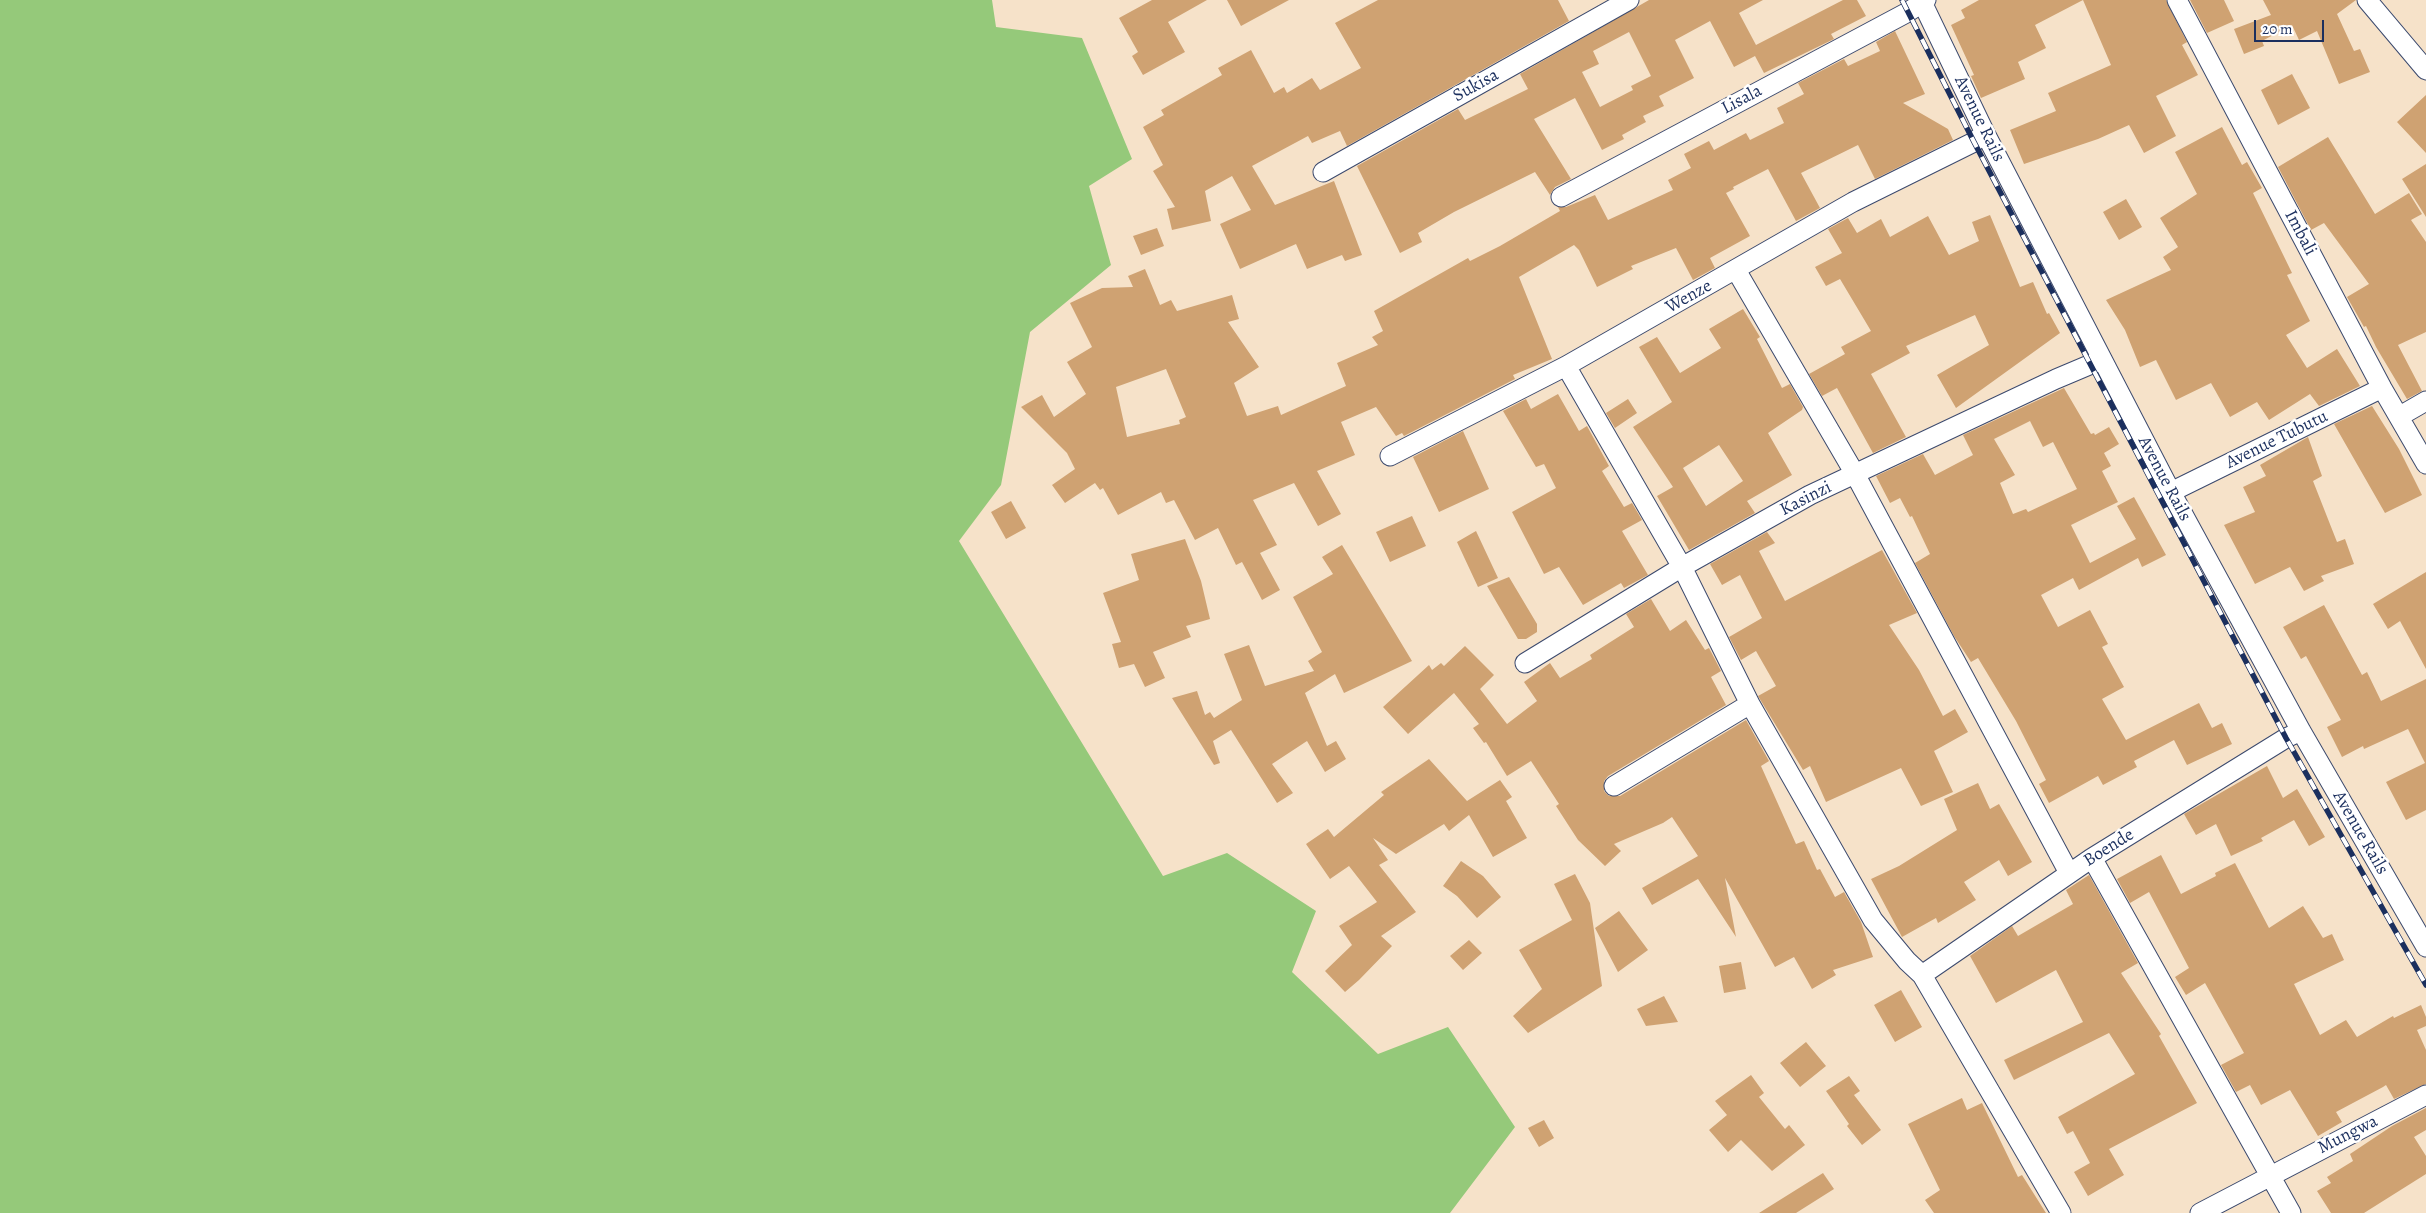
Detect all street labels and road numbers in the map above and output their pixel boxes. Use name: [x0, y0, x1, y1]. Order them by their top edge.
street label: Sukisa: [1449, 65, 1503, 107]
street label: Avenue Rails: [1949, 73, 2009, 165]
street label: Lisala: [1718, 80, 1766, 120]
street label: Imbali: [2279, 207, 2321, 259]
street label: Wenze: [1662, 276, 1716, 318]
street label: Avenue Tubutu: [2222, 406, 2332, 474]
street label: Avenue Rails: [2133, 433, 2195, 525]
street label: Kasinzi: [1777, 477, 1835, 521]
street label: Avenue Rails: [2327, 787, 2393, 879]
street label: Boende: [2080, 824, 2138, 872]
street label: Mungwa: [2314, 1111, 2382, 1159]

